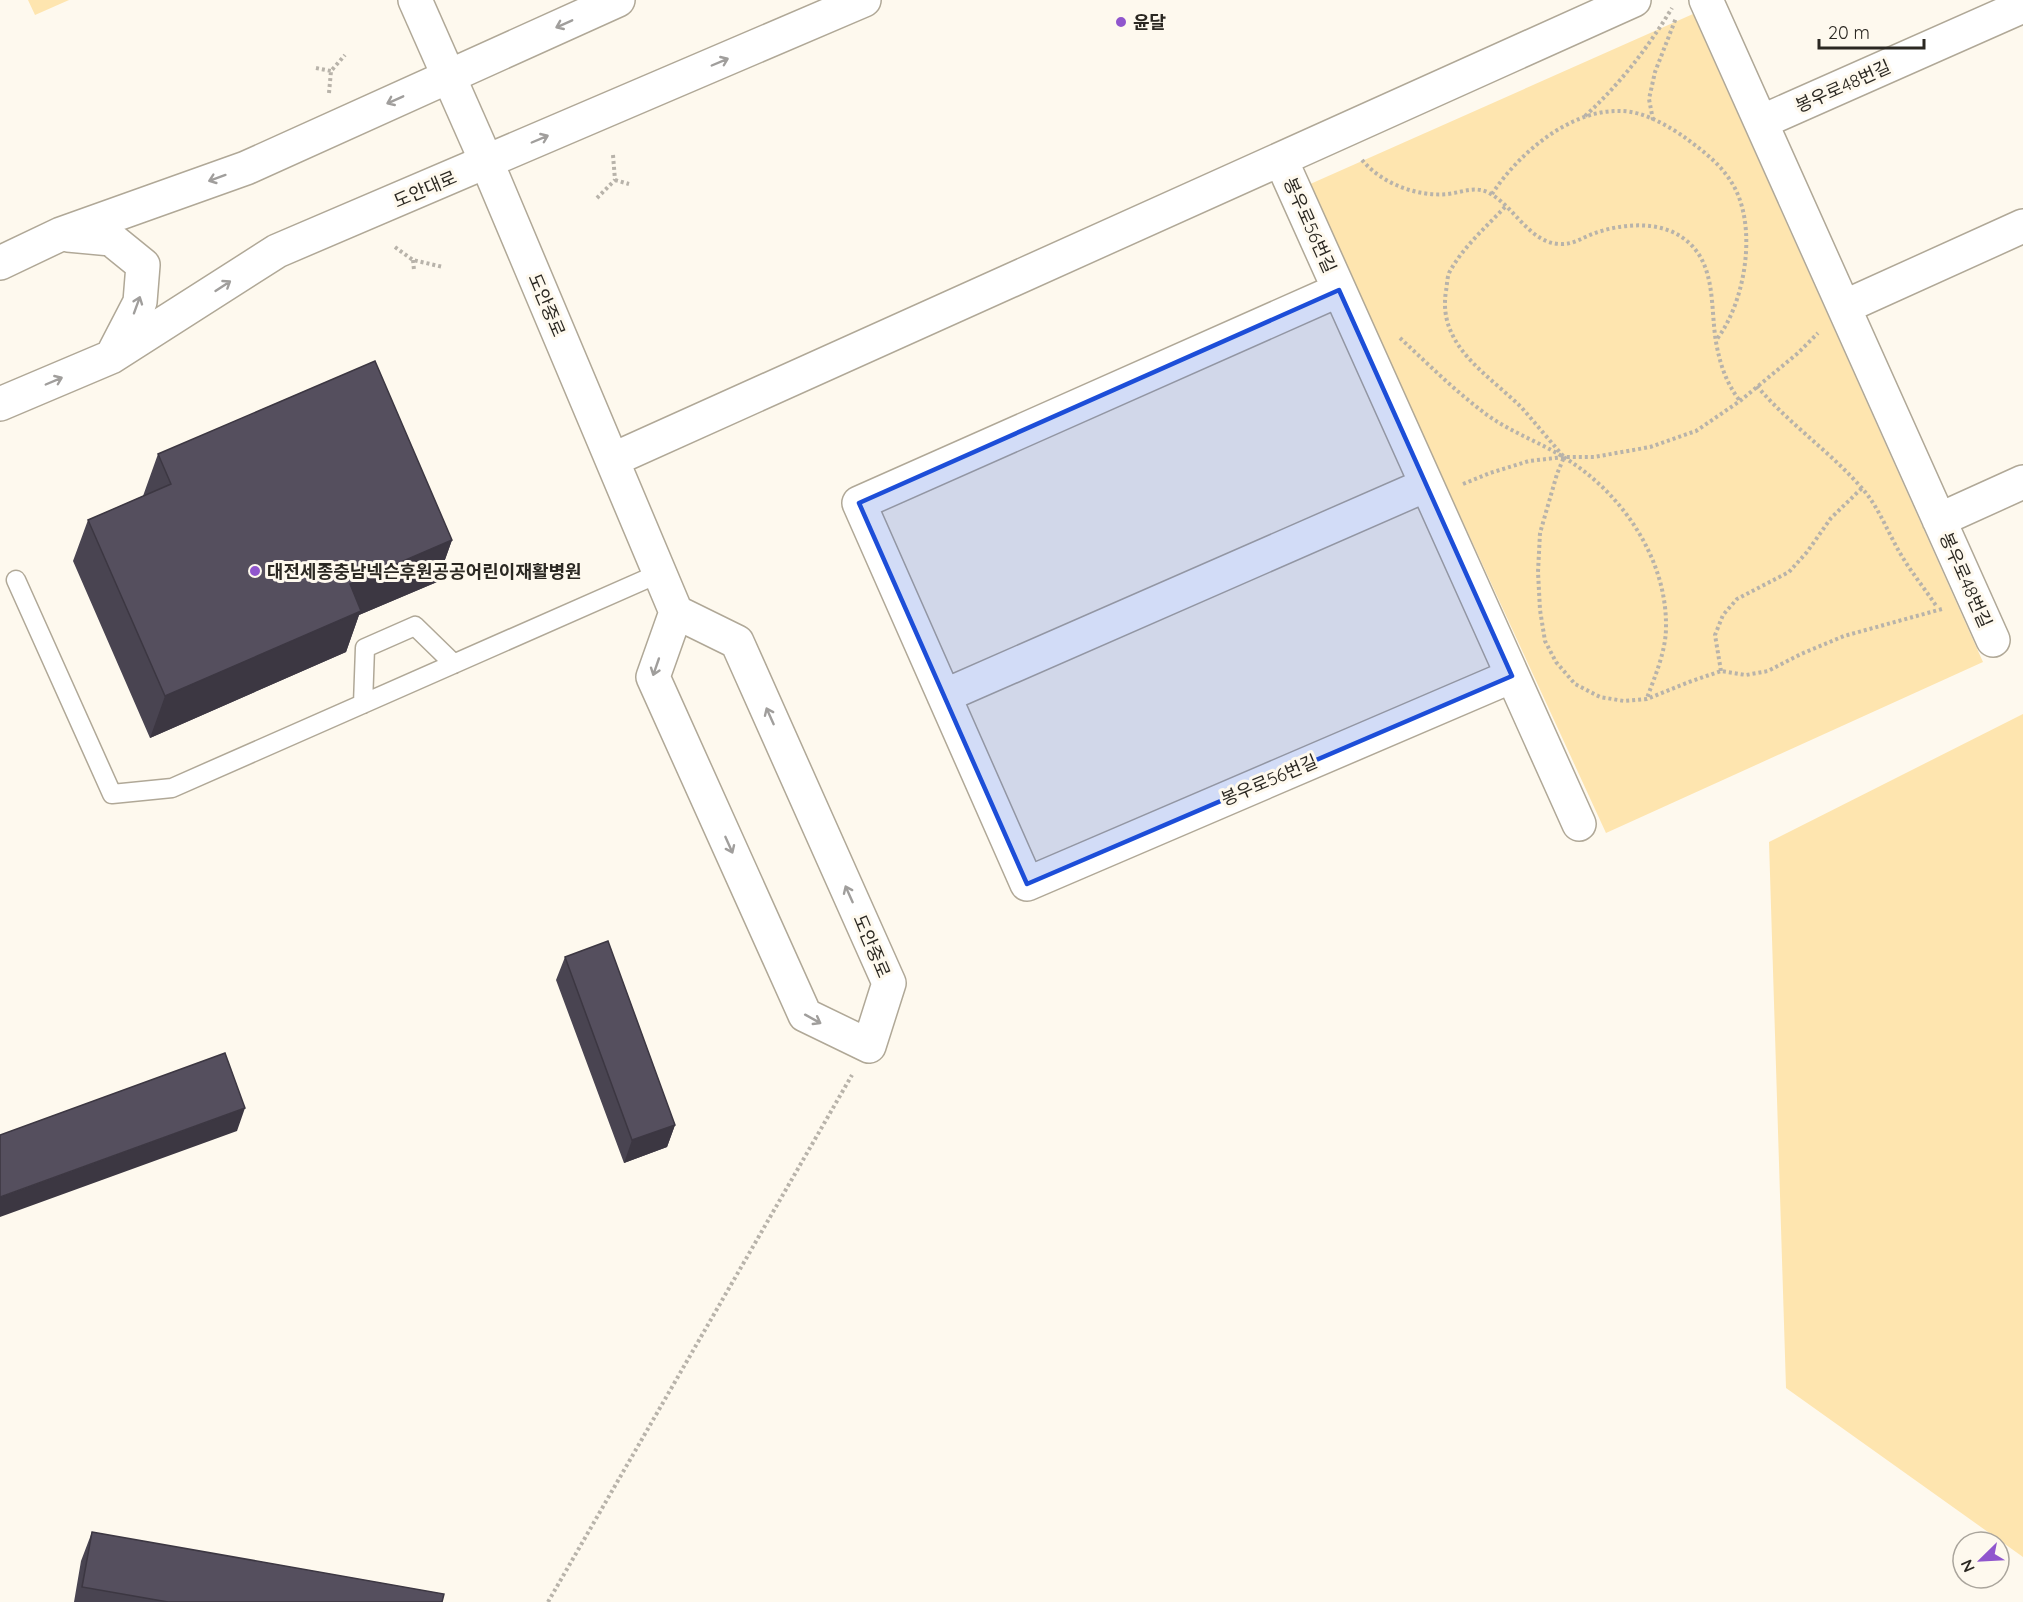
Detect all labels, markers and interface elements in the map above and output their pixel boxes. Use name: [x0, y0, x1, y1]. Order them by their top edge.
place label: 윤달: [1133, 11, 1167, 34]
scale bar: [1819, 12, 1924, 50]
marker: 윤달: [1114, 15, 1128, 29]
one-way arrow: [556, 19, 574, 30]
text: 20 m: [1828, 21, 1870, 44]
street label: 봉우로48번길: [1792, 55, 1894, 117]
one-way arrow: [710, 56, 728, 67]
one-way arrow: [387, 95, 405, 106]
one-way arrow: [531, 133, 549, 145]
street label: 도안대로: [390, 165, 460, 213]
one-way arrow: [208, 174, 227, 185]
street label: 봉우로56번길: [1279, 174, 1341, 276]
street label: 도안중로: [523, 270, 571, 340]
one-way arrow: [214, 279, 231, 291]
one-way arrow: [132, 297, 143, 315]
one-way arrow: [44, 375, 63, 386]
street label: 봉우로48번길: [1935, 529, 1997, 631]
place label: 대전세종충남넥슨후원공공어린이재활병원: [267, 560, 582, 583]
marker: 대전세종충남넥슨후원공공어린이재활병원: [248, 564, 262, 578]
one-way arrow: [650, 657, 661, 676]
one-way arrow: [764, 707, 775, 725]
street label: 봉우로56번길: [1217, 749, 1321, 811]
one-way arrow: [723, 836, 735, 854]
one-way arrow: [843, 885, 855, 903]
street label: 도안중로: [848, 911, 896, 981]
one-way arrow: [804, 1013, 821, 1025]
north arrow: [1951, 1530, 2011, 1590]
text: N: [1956, 1557, 1979, 1576]

